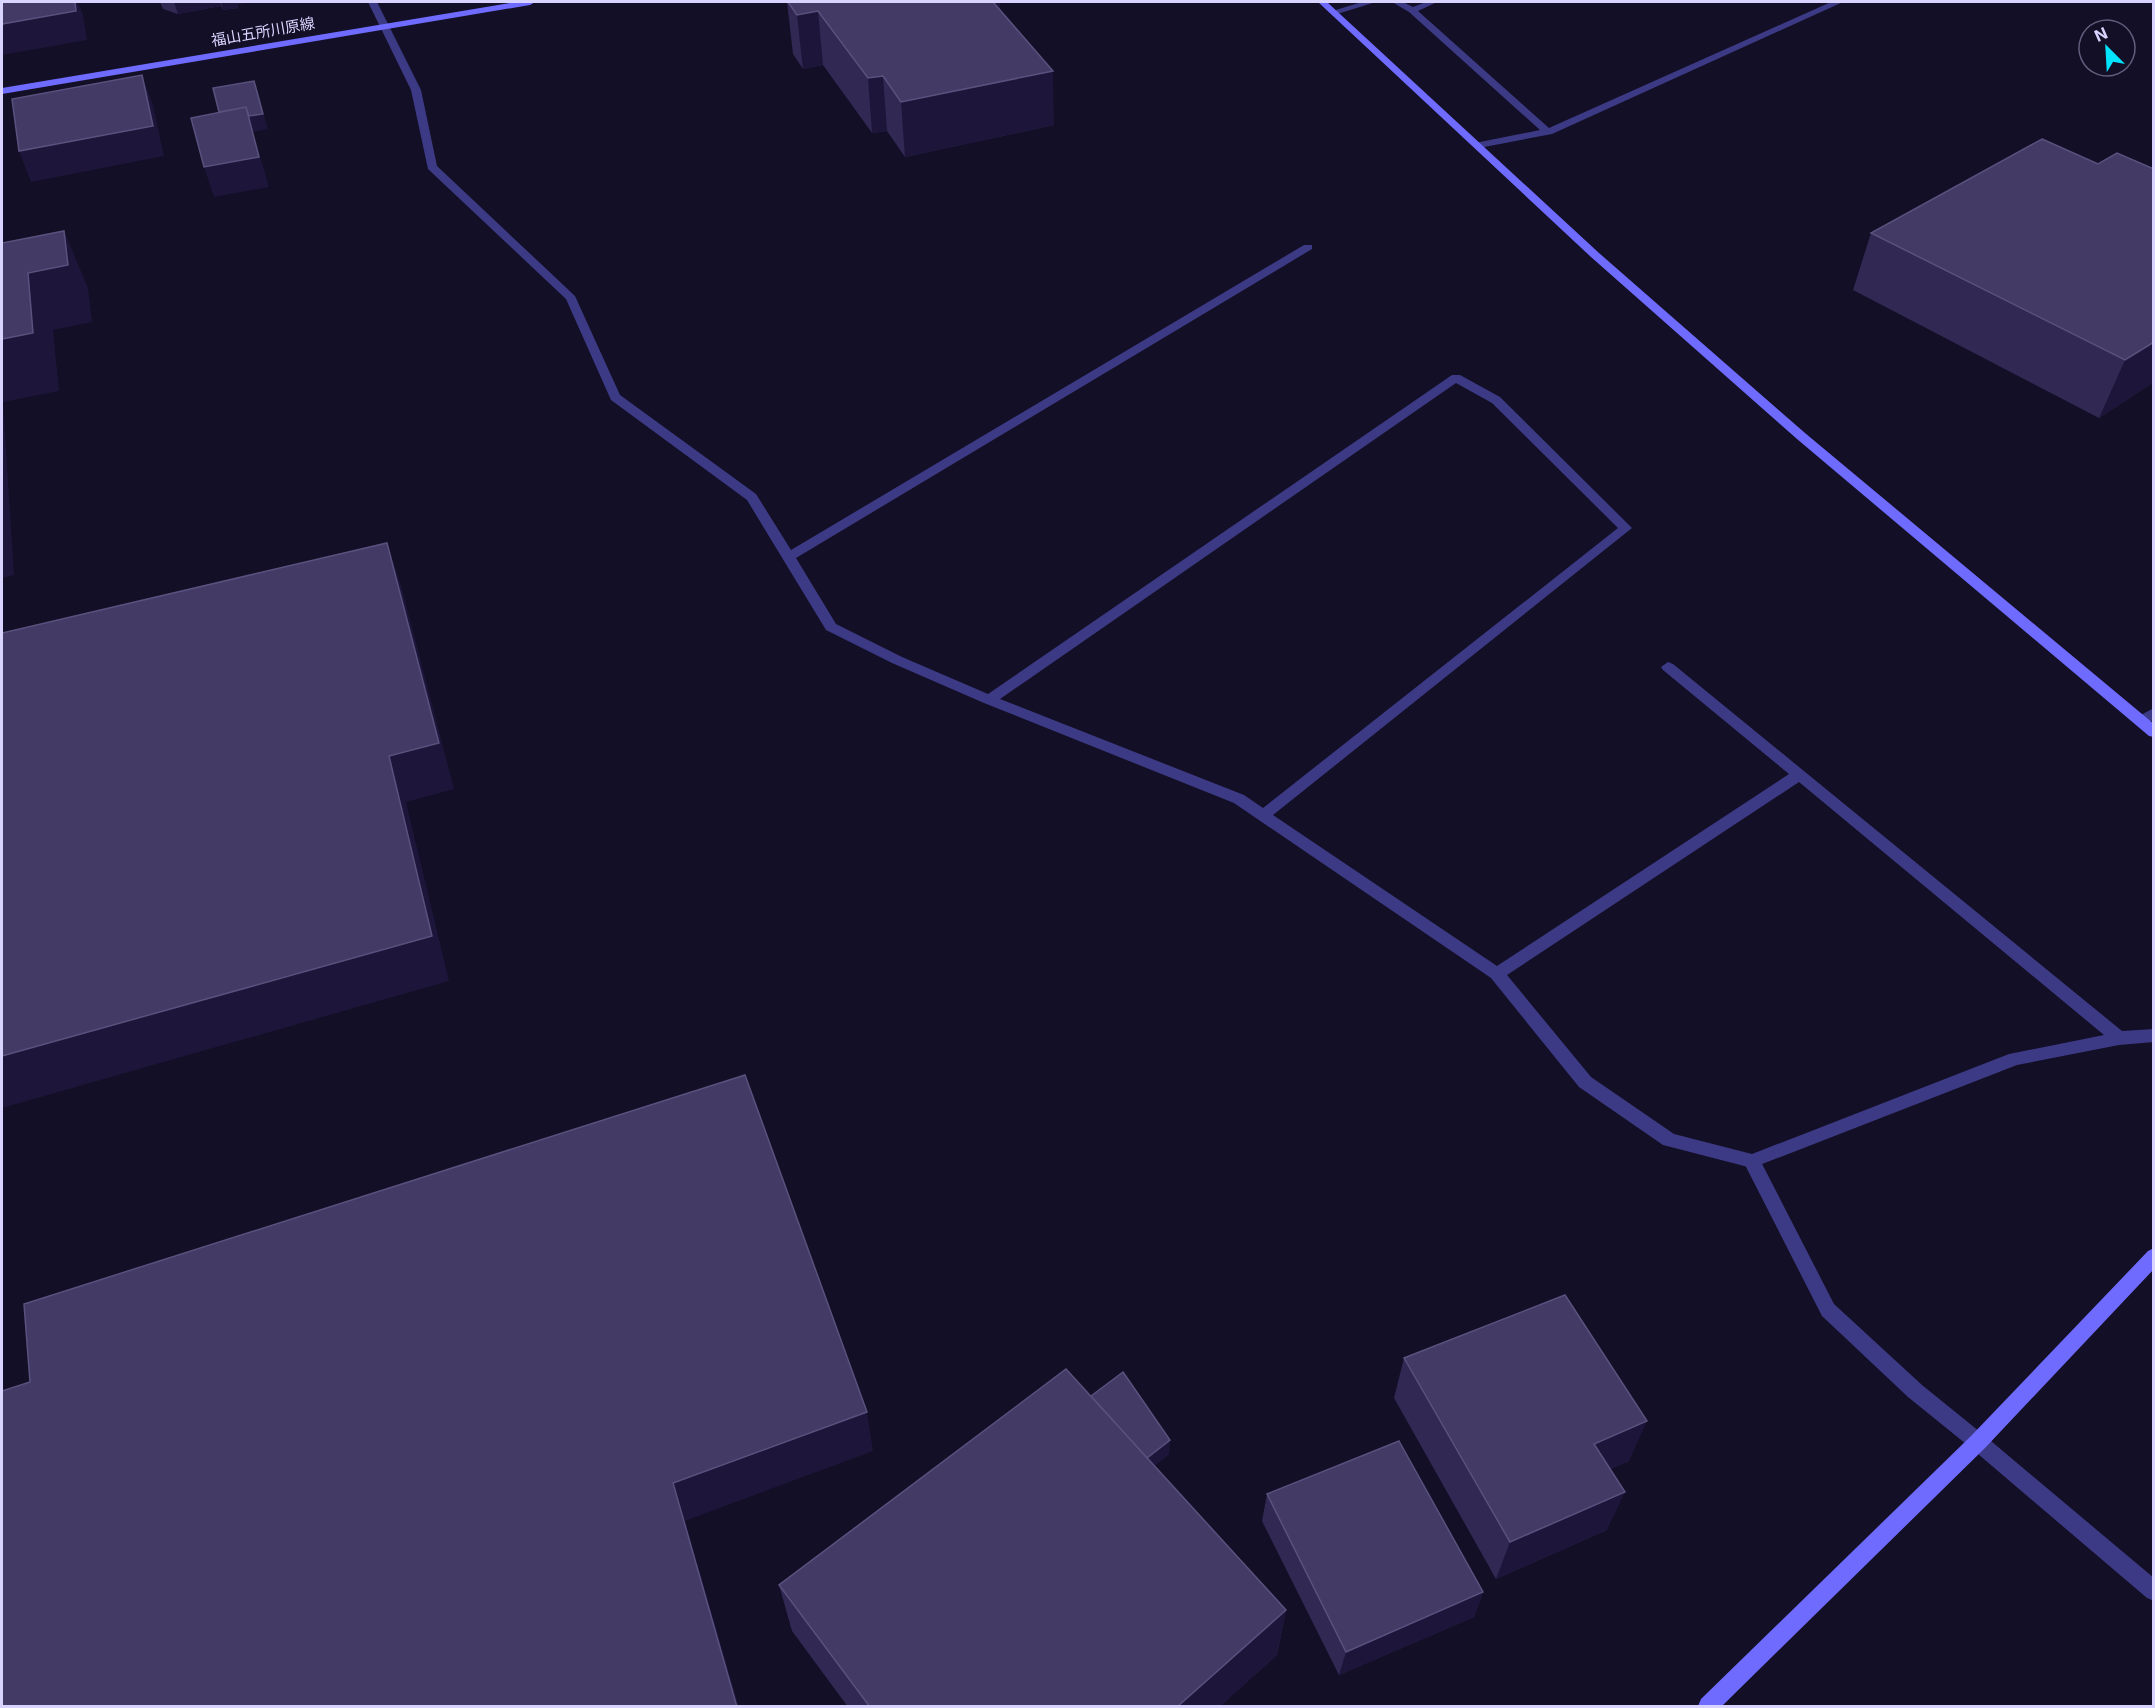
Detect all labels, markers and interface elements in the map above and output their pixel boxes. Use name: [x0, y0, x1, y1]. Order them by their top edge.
street label: 福山五所川原線: [210, 13, 316, 50]
north arrow: [2077, 18, 2137, 78]
text: N: [2091, 23, 2111, 46]

